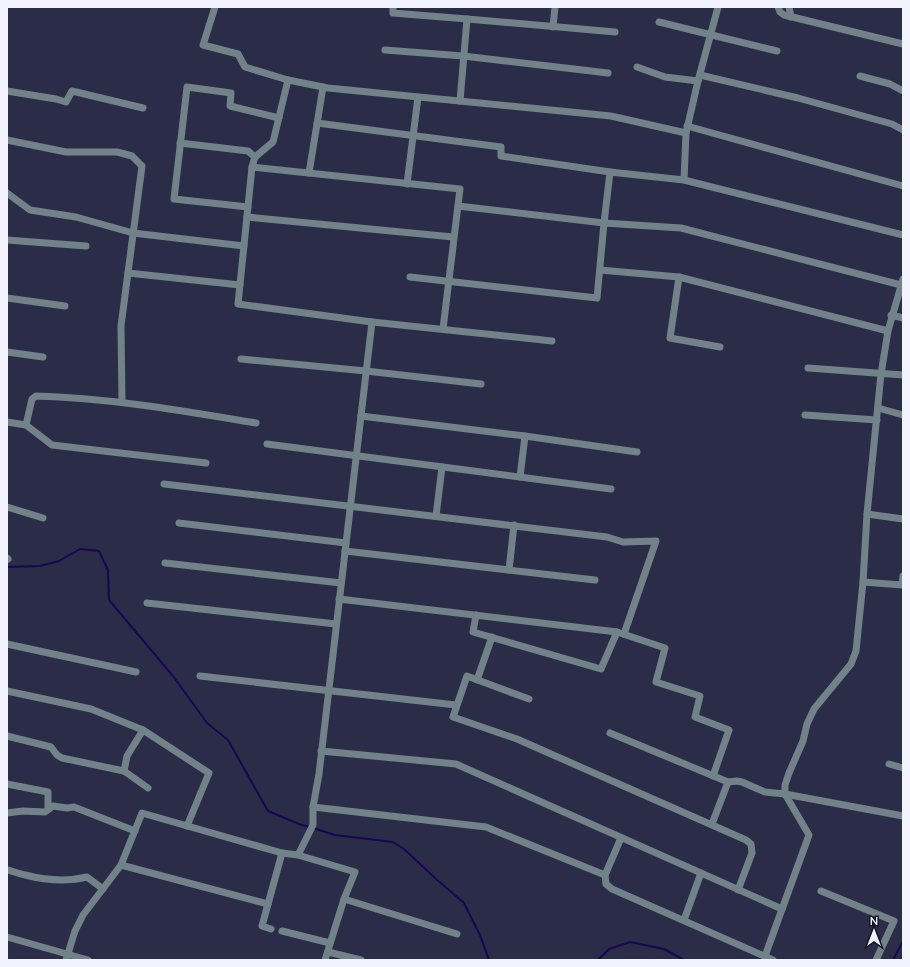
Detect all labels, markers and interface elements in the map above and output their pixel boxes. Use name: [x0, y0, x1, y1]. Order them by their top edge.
north arrow: [854, 911, 894, 951]
text: N: [870, 914, 878, 927]

